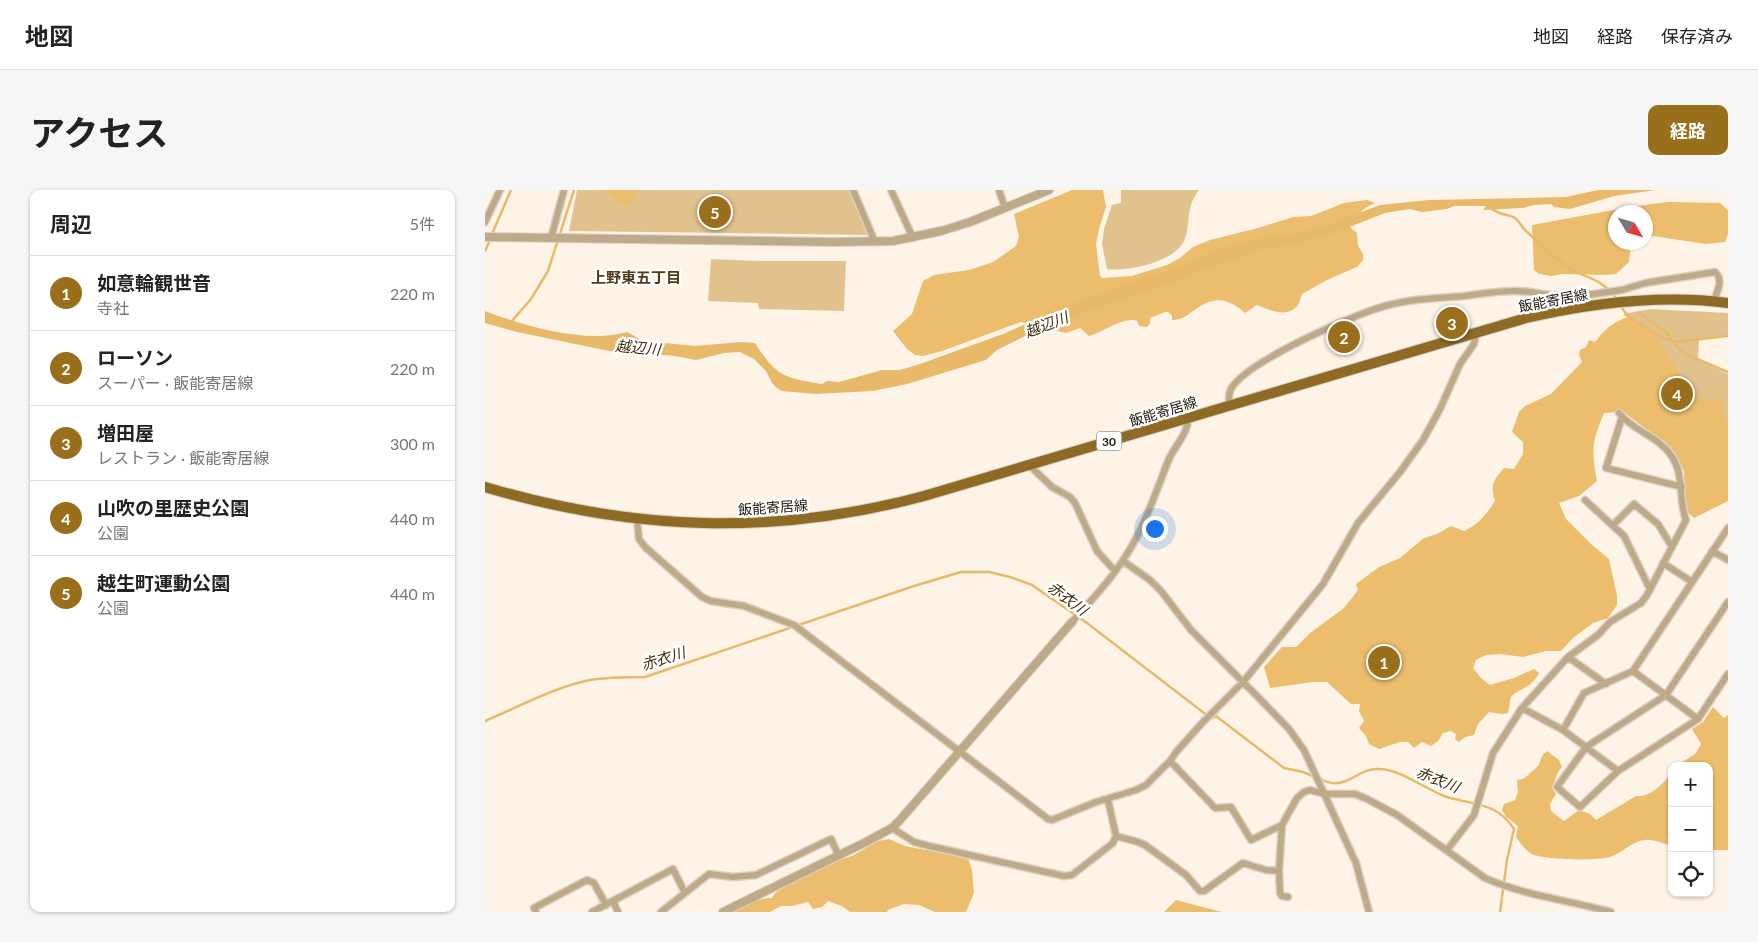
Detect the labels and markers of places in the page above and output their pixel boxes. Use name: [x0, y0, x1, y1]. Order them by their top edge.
pin: 5: [699, 193, 731, 231]
pin: 3: [1436, 304, 1468, 342]
pin: 2: [1328, 318, 1360, 356]
pin: 4: [1661, 375, 1693, 413]
pin: 1: [1368, 643, 1400, 681]

